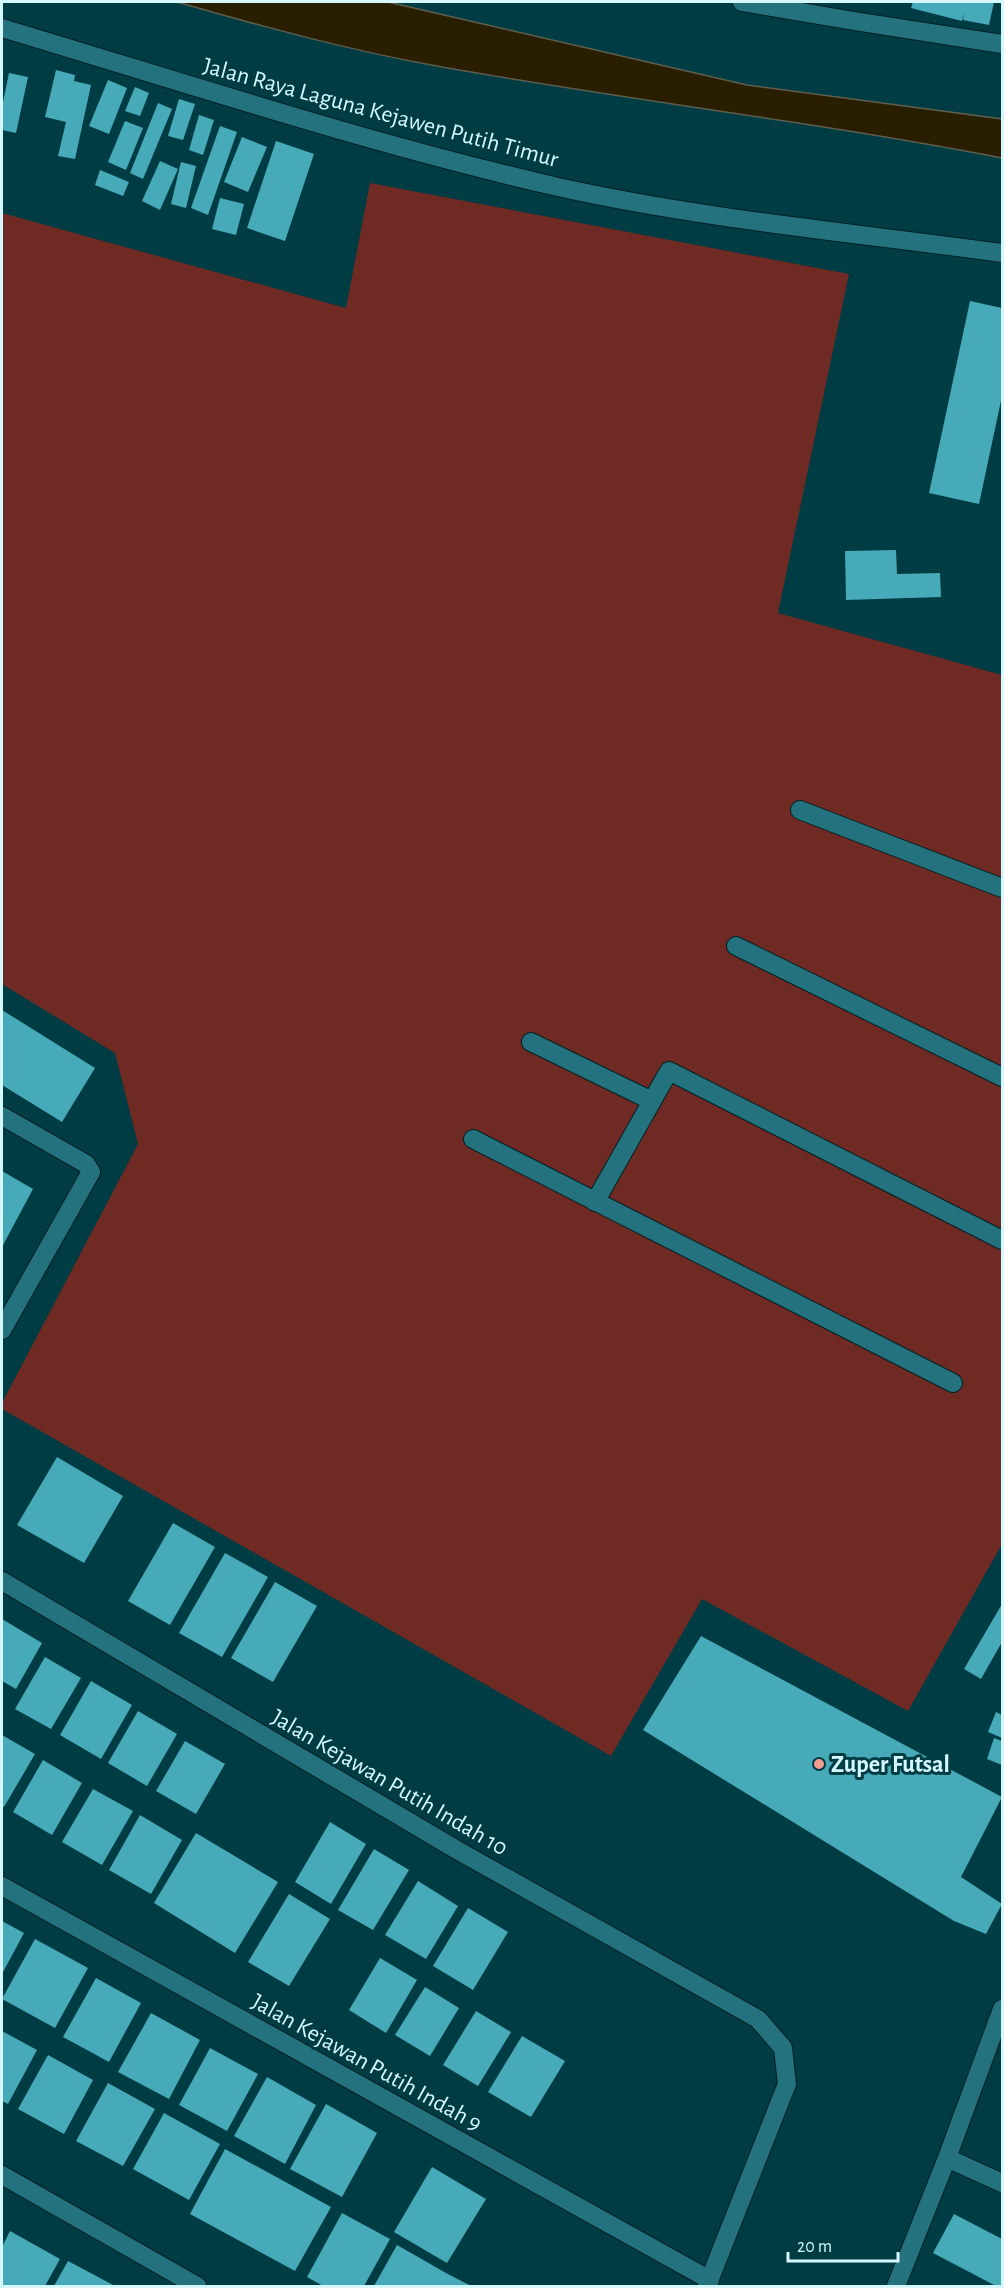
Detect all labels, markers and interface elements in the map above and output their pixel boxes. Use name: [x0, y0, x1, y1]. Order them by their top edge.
street label: Jalan Raya Laguna Kejawen Putih Timur: [201, 54, 561, 172]
street label: Jalan Kejawan Putih Indah 10: [267, 1705, 512, 1860]
place label: Zuper Futsal: [831, 1753, 950, 1777]
marker: Zuper Futsal: [812, 1757, 826, 1771]
street label: Jalan Kejawan Putih Indah 9: [247, 1990, 486, 2136]
scale bar: [788, 2225, 898, 2263]
text: 20 m: [797, 2238, 832, 2256]

